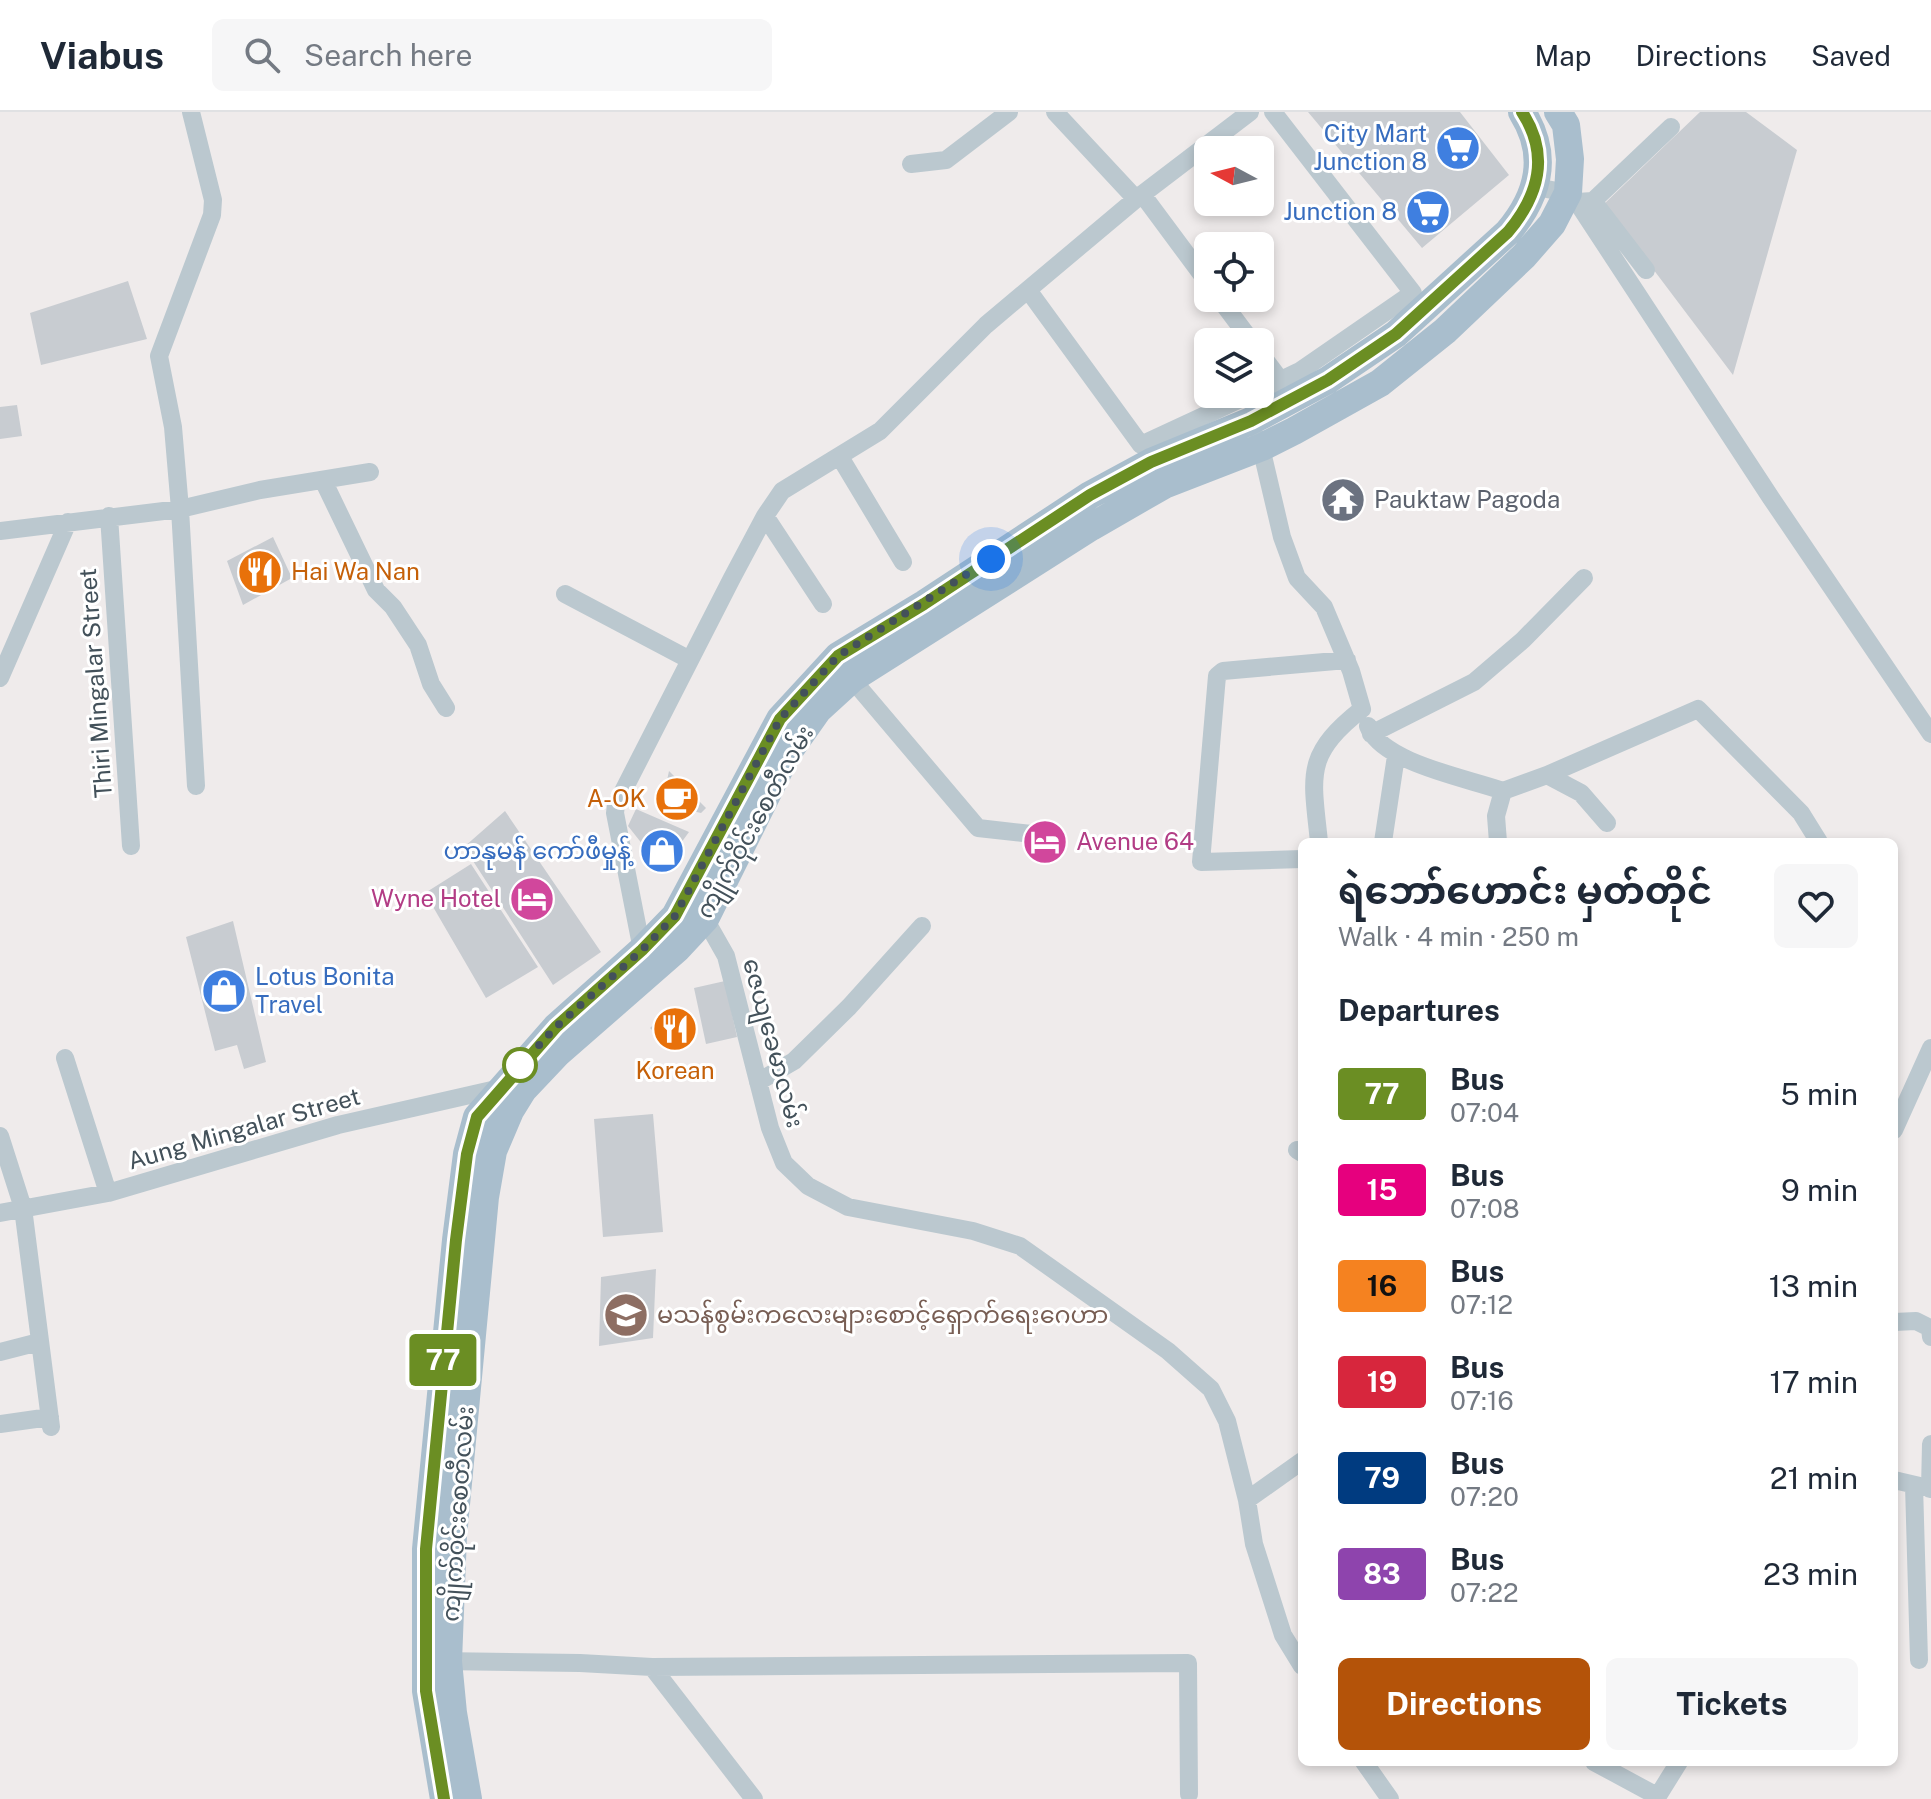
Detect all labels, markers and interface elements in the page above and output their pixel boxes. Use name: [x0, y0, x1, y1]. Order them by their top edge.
search box: [212, 19, 772, 91]
text: Viabus: [40, 33, 164, 78]
icon: search: [240, 33, 284, 77]
text: Search here: [304, 37, 472, 73]
text: Map: [1535, 39, 1591, 72]
text: Directions: [1635, 39, 1767, 72]
text: Saved: [1811, 39, 1891, 72]
place label: City Mart Junction 8: [1313, 119, 1427, 175]
supermarket icon: City Mart Junction 8: [1434, 124, 1482, 172]
north arrow: [1194, 136, 1274, 216]
map controls: [1194, 136, 1274, 408]
supermarket icon: Junction 8: [1404, 188, 1452, 236]
place label: Junction 8: [1283, 197, 1397, 225]
button: locate: [1194, 232, 1274, 312]
button: layers: [1194, 328, 1274, 408]
temple icon: Pauktaw Pagoda: [1319, 476, 1367, 524]
place label: Pauktaw Pagoda: [1374, 485, 1560, 513]
your location: [971, 539, 1011, 579]
restaurant icon: Hai Wa Nan: [236, 548, 284, 596]
place label: Hai Wa Nan: [291, 557, 420, 585]
street label: Thiri Mingalar Street: [73, 567, 117, 799]
street label: ကျိုက်ဝိုင်းစေတီလမ်း: [689, 720, 824, 926]
cafe icon: A-OK: [653, 775, 701, 823]
place label: A-OK: [587, 784, 646, 812]
hotel icon: Avenue 64: [1021, 818, 1069, 866]
shop icon: ဟာနုမန် ကော်ဖီမှုန့်: [638, 827, 686, 875]
place label: Avenue 64: [1076, 827, 1194, 855]
place label: ဟာနုမန် ကော်ဖီမှုန့်: [443, 835, 634, 870]
button: heart: [1774, 864, 1858, 948]
text: ရဲဘော်ဟောင်း မှတ်တိုင်: [1338, 868, 1712, 913]
hotel icon: Wyne Hotel: [508, 875, 556, 923]
place label: Wyne Hotel: [371, 884, 501, 912]
text: Walk · 4 min · 250 m: [1338, 921, 1579, 952]
street label: ဇေယျခေမာလမ်း: [732, 955, 811, 1132]
place label: Lotus Bonita Travel: [255, 962, 395, 1018]
shop icon: Lotus Bonita Travel: [200, 967, 248, 1015]
text: Departures: [1338, 992, 1500, 1028]
restaurant icon: Korean: [651, 1005, 699, 1053]
unlabelled marker: [503, 1048, 537, 1082]
place label: Korean: [635, 1056, 715, 1084]
text: Bus: [1450, 1061, 1504, 1097]
text: 5 min: [1781, 1076, 1858, 1112]
text: 77: [1364, 1077, 1400, 1110]
street label: Aung Mingalar Street: [124, 1081, 363, 1175]
text: 07:04: [1450, 1097, 1519, 1128]
text: Bus: [1450, 1157, 1504, 1193]
text: 9 min: [1781, 1172, 1858, 1208]
text: 15: [1367, 1173, 1397, 1206]
text: 07:08: [1450, 1193, 1520, 1224]
text: Bus: [1450, 1253, 1504, 1289]
text: 13 min: [1769, 1268, 1858, 1304]
text: 16: [1367, 1269, 1397, 1302]
text: 07:12: [1450, 1289, 1513, 1320]
school or university icon: မသန်စွမ်းကလေးများစောင့်ရှောက်ရေးဂေဟာ: [602, 1291, 650, 1339]
place label: မသန်စွမ်းကလေးများစောင့်ရှောက်ရေးဂေဟာ: [657, 1299, 1108, 1334]
line badge: 77: [407, 1334, 479, 1386]
text: 77: [425, 1343, 461, 1376]
text: Bus: [1450, 1349, 1504, 1385]
text: 17 min: [1770, 1364, 1858, 1400]
text: 19: [1367, 1365, 1397, 1398]
text: 07:16: [1450, 1385, 1514, 1416]
street label: ကျိုက်ဝိုင်းစေတီလမ်း: [435, 1405, 484, 1623]
text: Bus: [1450, 1445, 1504, 1481]
text: 21 min: [1770, 1460, 1858, 1496]
text: 79: [1364, 1461, 1400, 1494]
text: 07:20: [1450, 1481, 1519, 1512]
text: Bus: [1450, 1541, 1504, 1577]
text: 23 min: [1763, 1556, 1858, 1592]
text: 83: [1363, 1557, 1401, 1590]
text: 07:22: [1450, 1577, 1518, 1608]
button: Directions: [1338, 1658, 1590, 1750]
button: Tickets: [1606, 1658, 1858, 1750]

